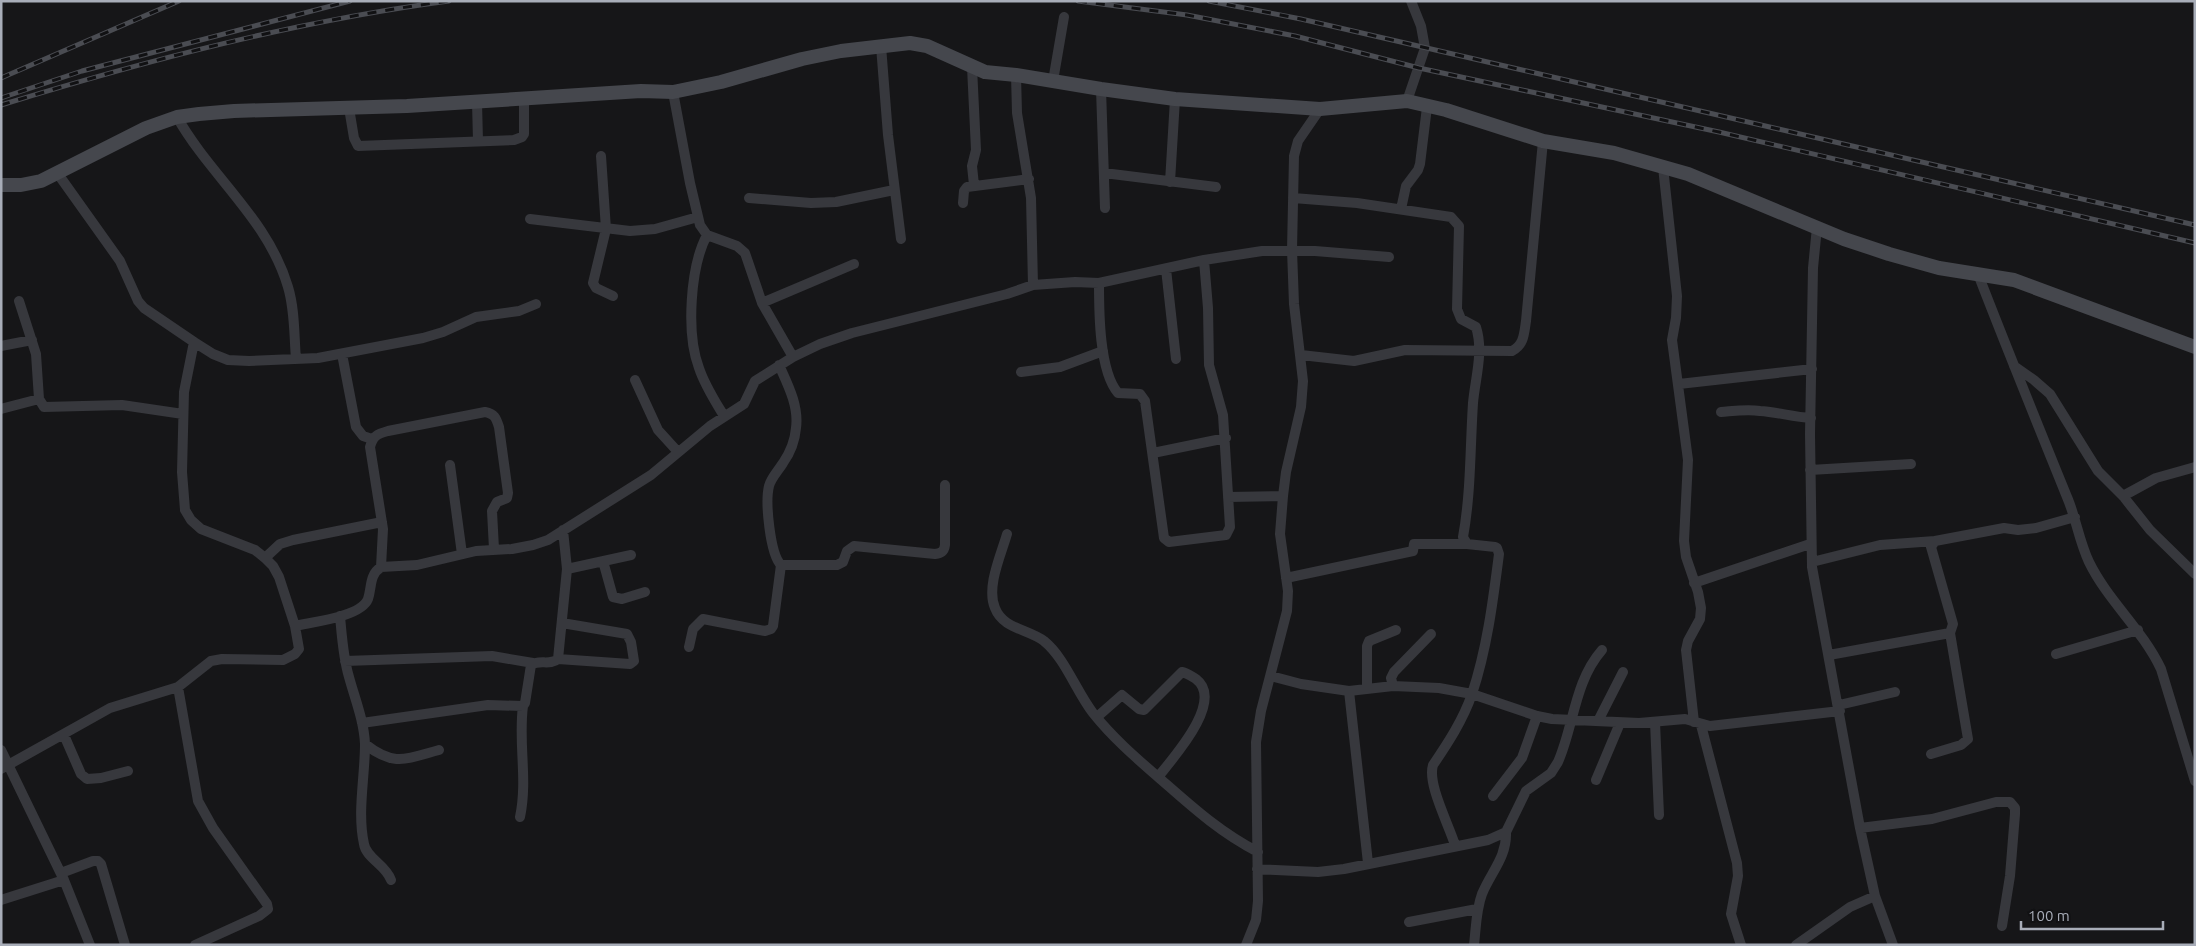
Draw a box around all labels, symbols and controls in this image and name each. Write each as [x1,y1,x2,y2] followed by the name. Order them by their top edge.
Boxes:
[2021,898,2164,930] scale bar
[2028,907,2070,924] text: 100 m

